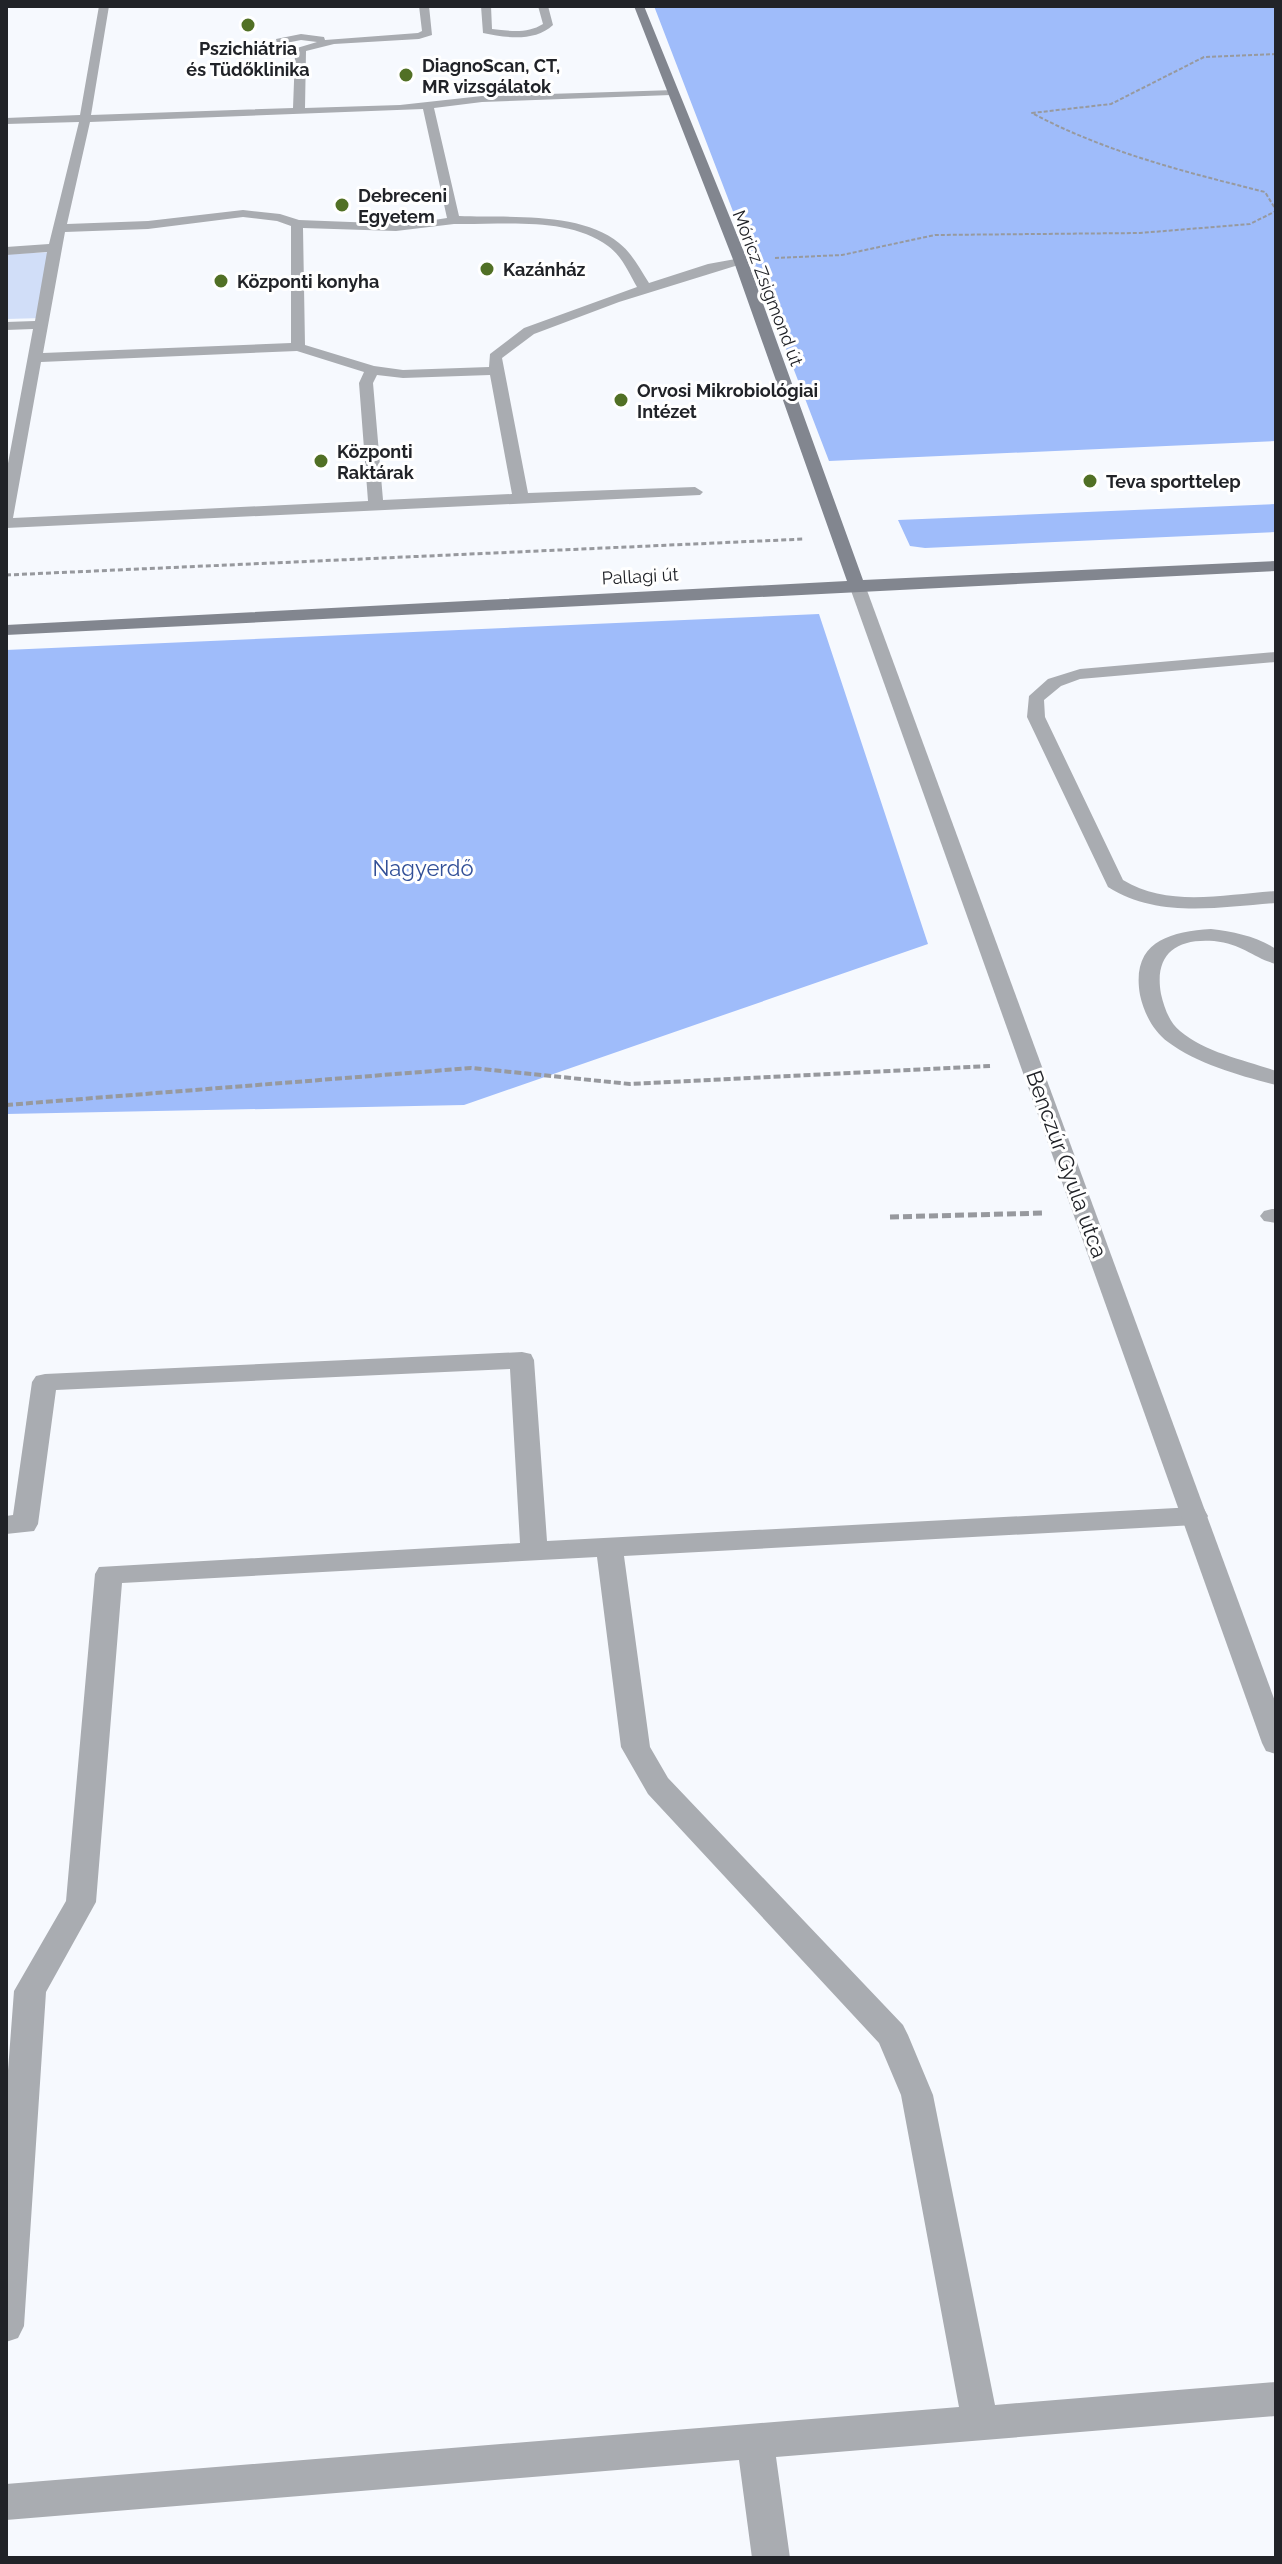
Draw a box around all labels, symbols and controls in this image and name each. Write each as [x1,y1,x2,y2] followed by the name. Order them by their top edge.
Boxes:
[239,16,257,34] marker: Pszichiátria és Tüdőklinika
[186,38,310,80] place label: Pszichiátria és Tüdőklinika
[422,55,560,97] place label: DiagnoScan, CT, MR vizsgálatok
[397,66,415,84] marker: DiagnoScan, CT, MR vizsgálatok
[358,185,447,227] place label: Debreceni Egyetem
[333,196,351,214] marker: Debreceni Egyetem
[729,207,807,369] street label: Móricz Zsigmond út
[503,259,586,280] place label: Kazánház
[478,260,496,278] marker: Kazánház
[237,271,379,292] place label: Központi konyha
[212,272,230,290] marker: Központi konyha
[637,380,818,422] place label: Orvosi Mikrobiológiai Intézet
[612,391,630,409] marker: Orvosi Mikrobiológiai Intézet
[337,441,415,483] place label: Központi Raktárak
[312,452,330,470] marker: Központi Raktárak
[1106,471,1241,492] place label: Teva sporttelep
[1081,472,1099,490] marker: Teva sporttelep
[601,564,679,588] street label: Pallagi út
[372,855,474,881] park label: Nagyerdő
[1021,1067,1113,1261] street label: Benczúr Gyula utca

